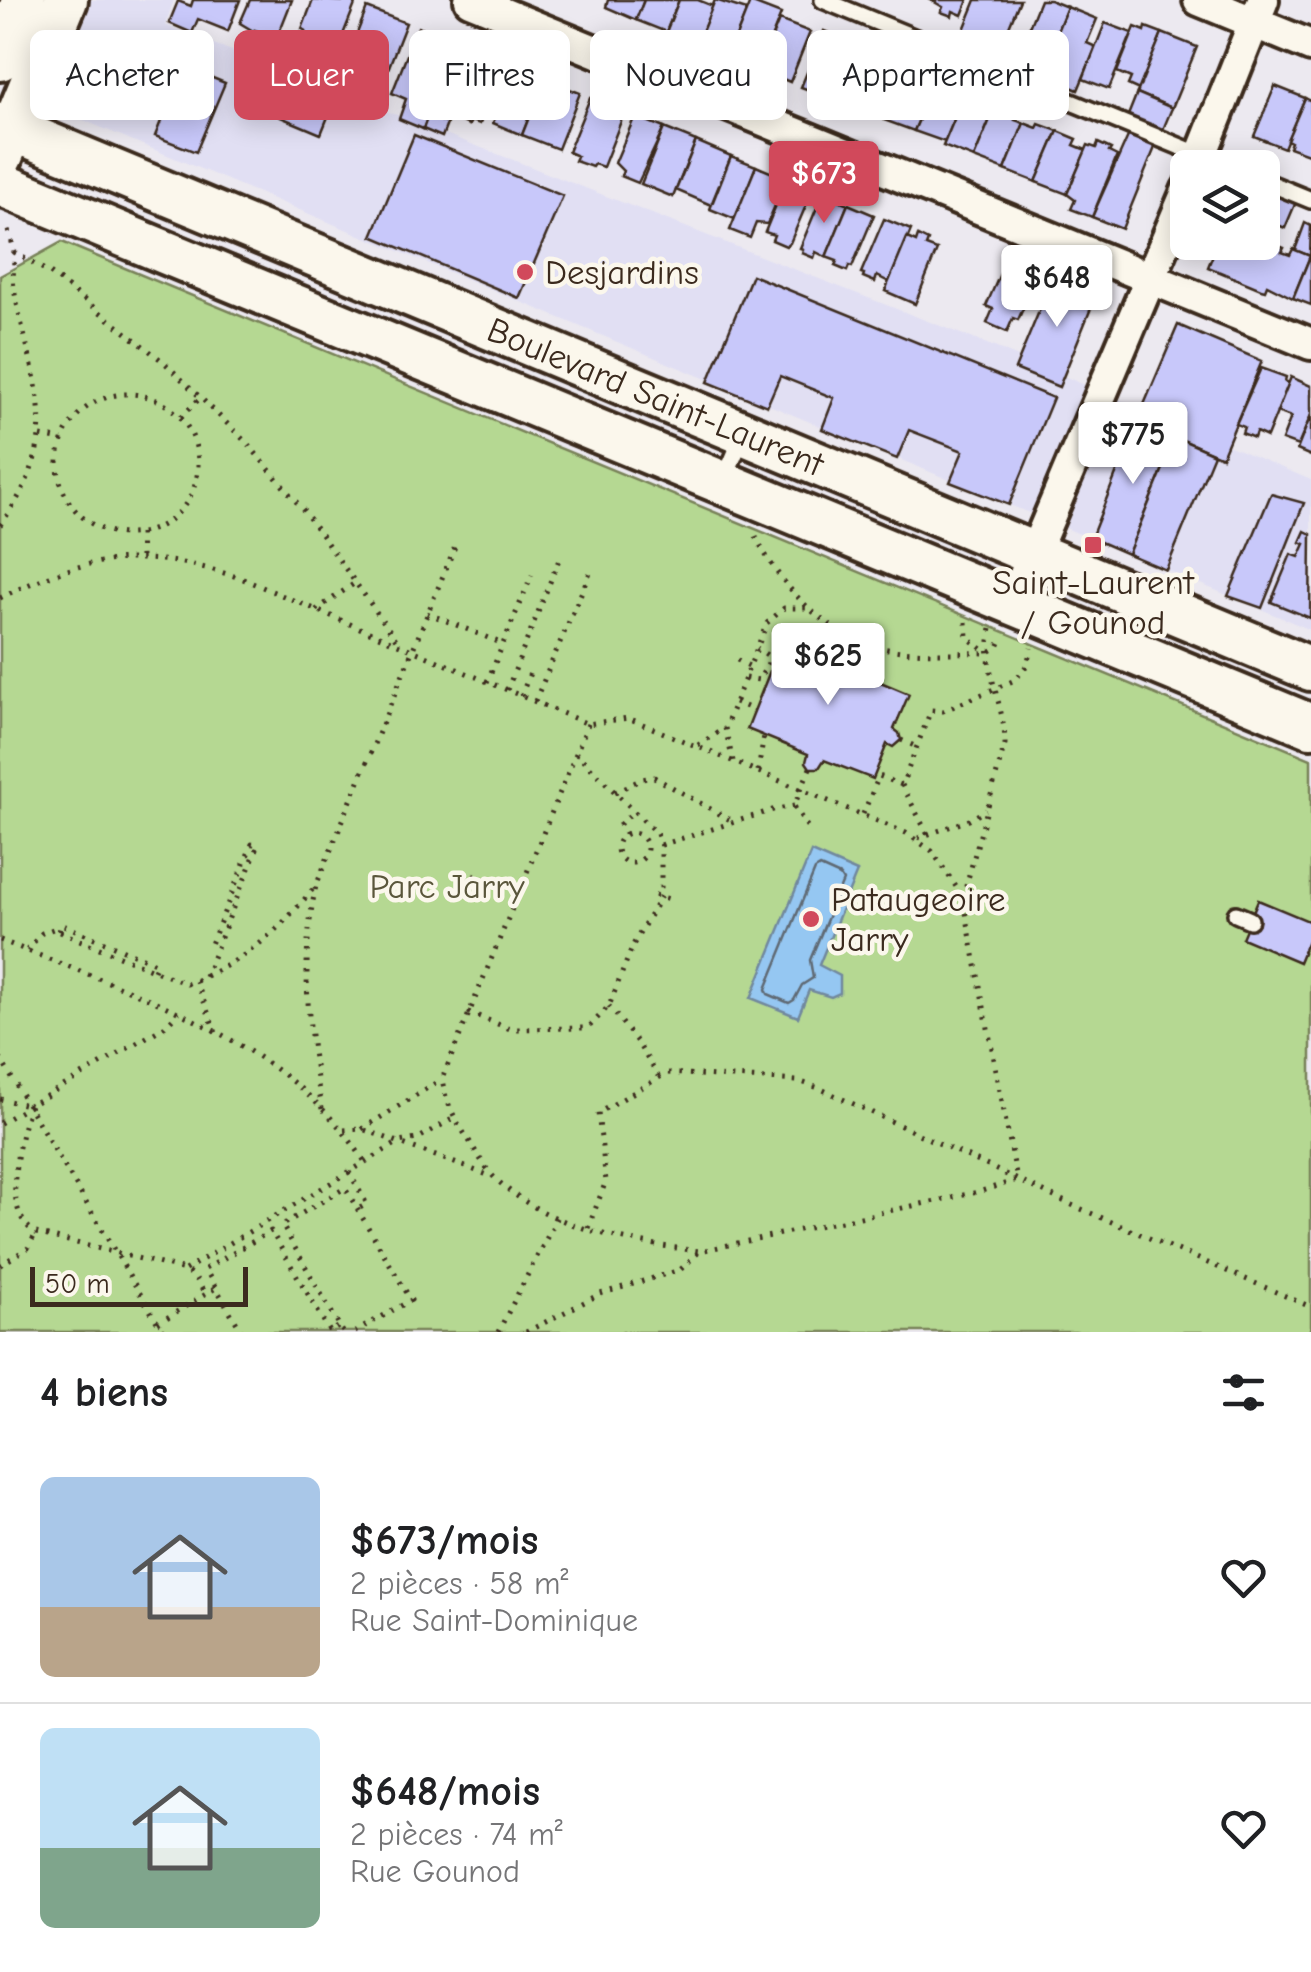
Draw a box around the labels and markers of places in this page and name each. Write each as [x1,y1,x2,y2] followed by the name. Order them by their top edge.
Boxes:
[765,141,883,226] pin: $673
[998,245,1116,330] pin: $648
[545,252,699,293] place label: Desjardins
[514,261,536,283] marker: Desjardins
[1074,402,1192,487] pin: $775
[1082,534,1104,556] marker: Saint-Laurent / Gounod
[992,562,1195,643] place label: Saint-Laurent / Gounod
[769,623,887,708] pin: $625
[831,879,1005,960] place label: Pataugeoire Jarry
[800,908,822,930] marker: Pataugeoire Jarry

